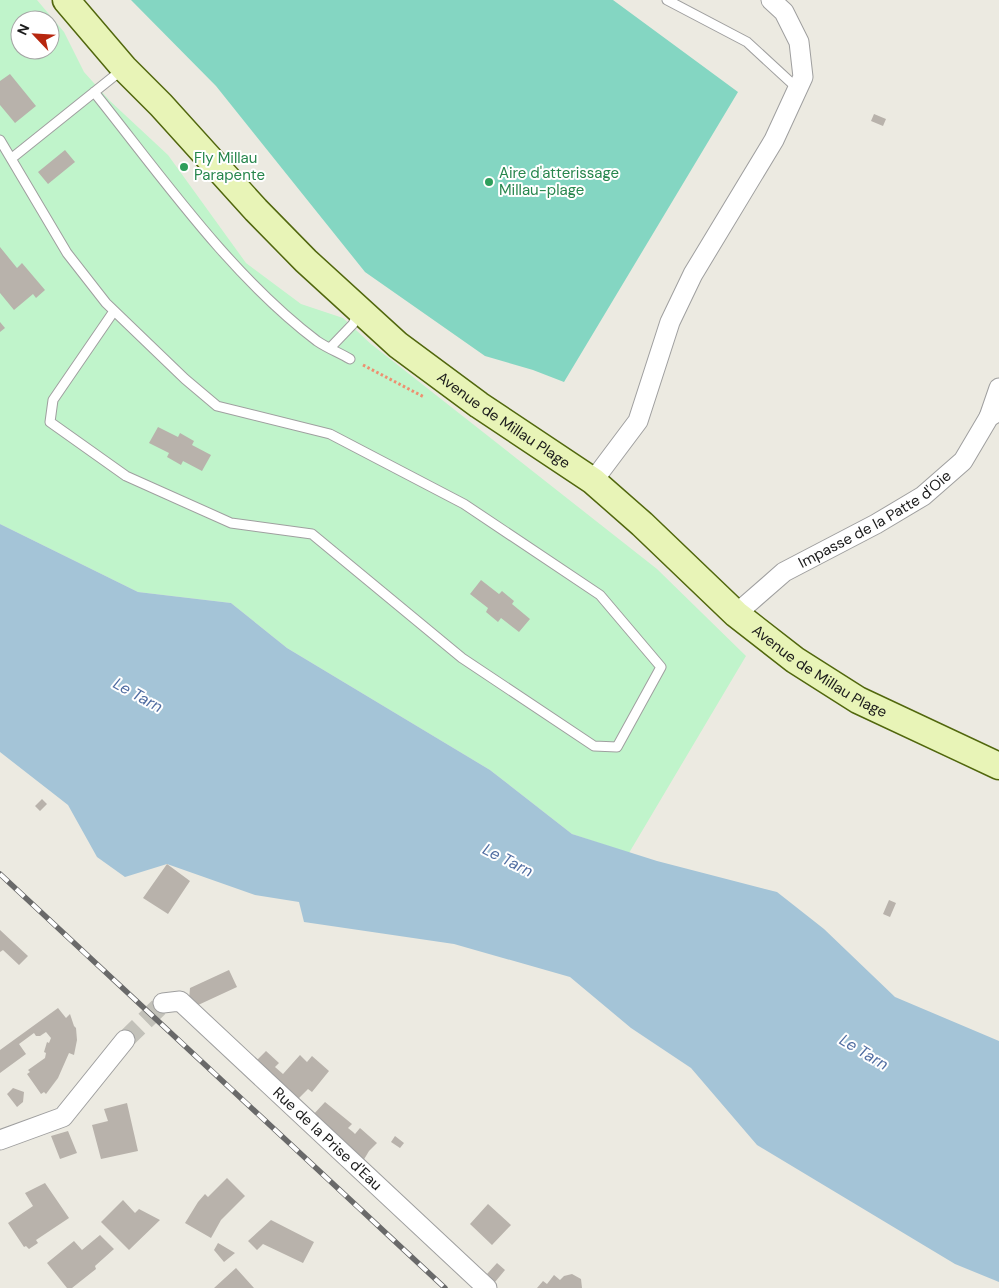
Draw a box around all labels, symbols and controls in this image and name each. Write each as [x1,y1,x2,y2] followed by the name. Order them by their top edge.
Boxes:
[10,10,60,60] north arrow
[13,21,34,38] text: N
[194,148,265,185] place label: Fly Millau Parapente
[178,161,190,173] marker: Fly Millau Parapente
[499,163,619,200] place label: Aire d'atterissage Millau-plage
[483,176,495,188] marker: Aire d'atterissage Millau-plage
[433,367,574,473] street label: Avenue de Millau Plage
[795,466,956,573] street label: Impasse de la Patte d'Oie
[748,620,890,722] street label: Avenue de Millau Plage
[109,673,167,717] water label: Le Tarn
[479,838,537,882] water label: Le Tarn
[836,1029,892,1075] water label: Le Tarn
[269,1083,386,1195] street label: Rue de la Prise d'Eau

